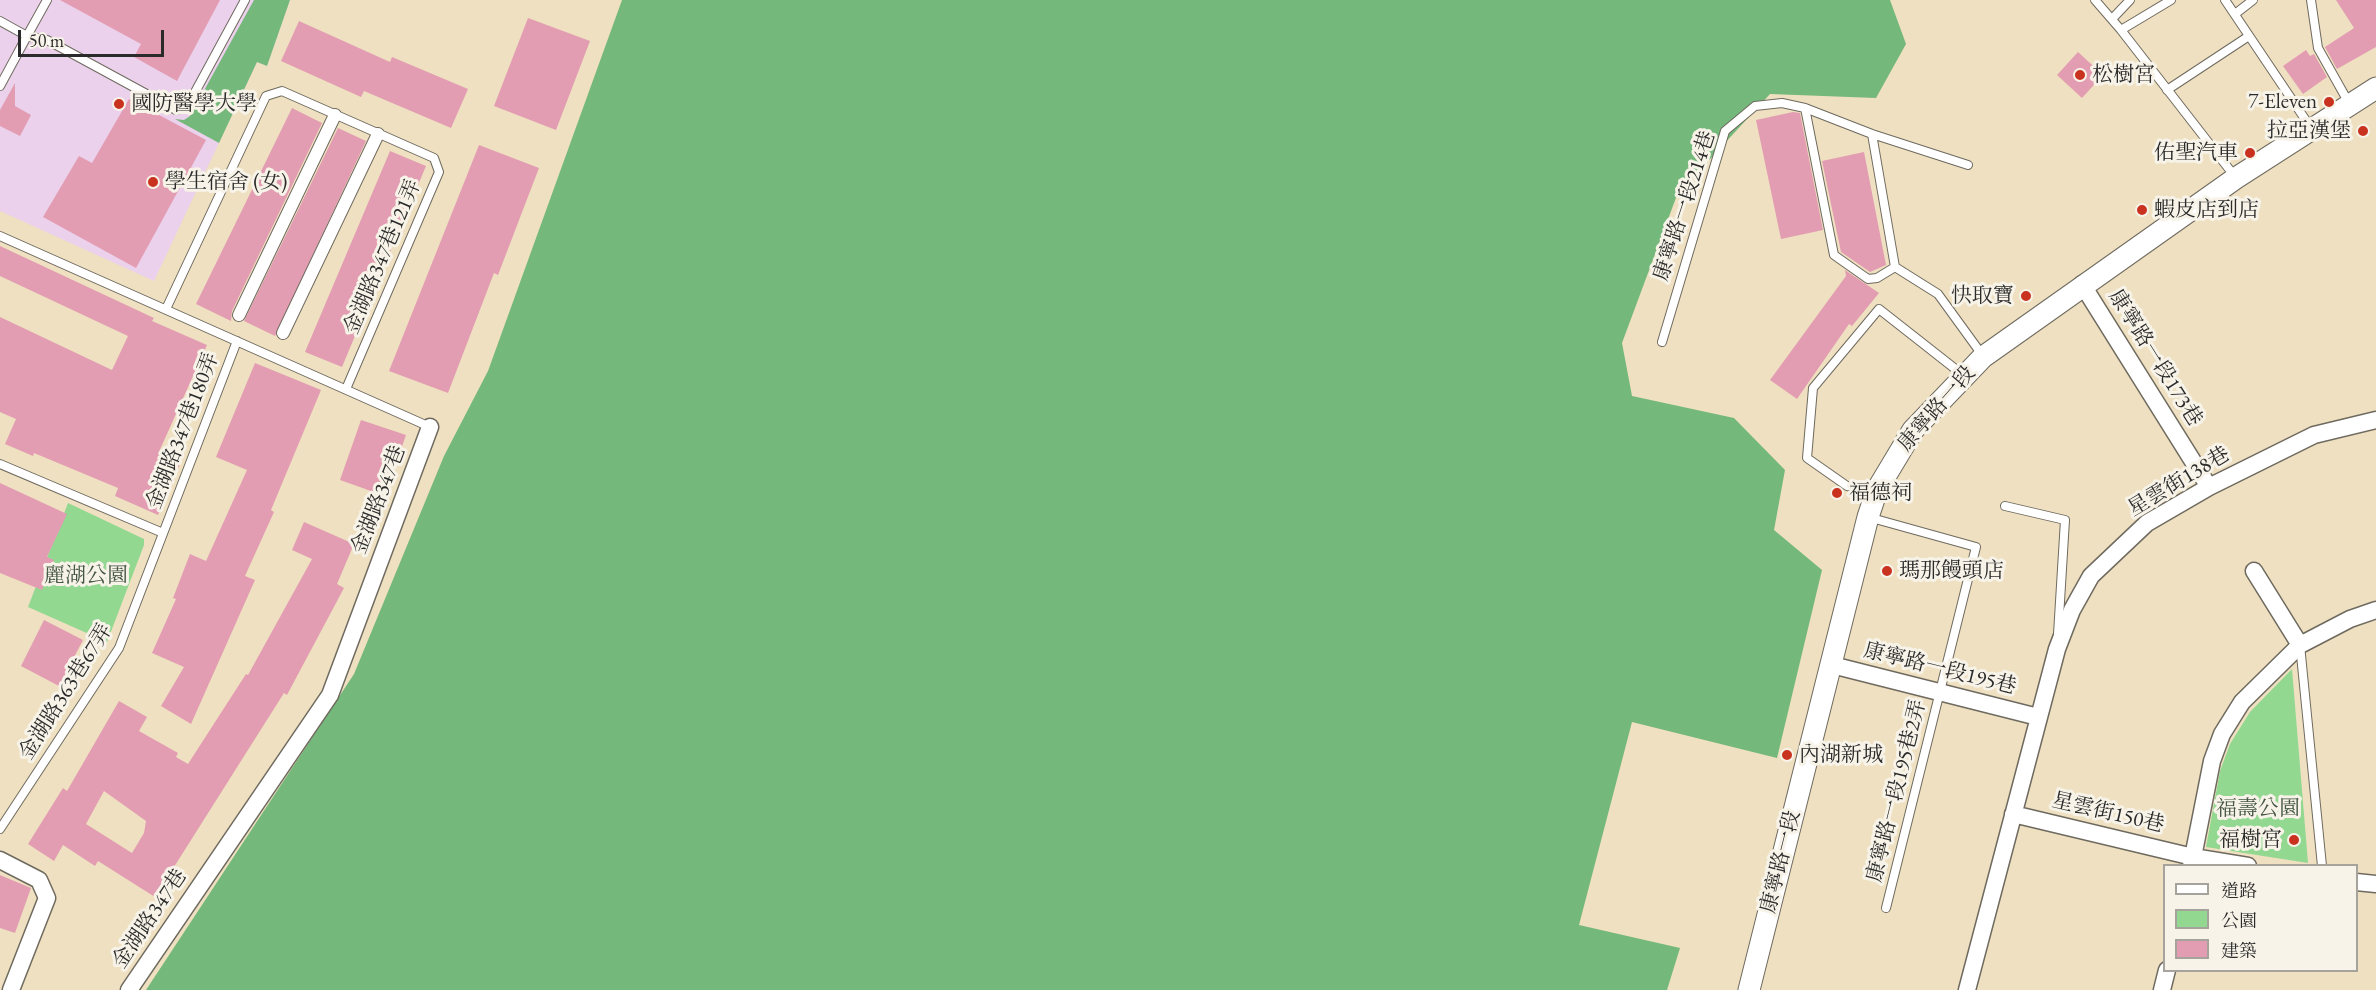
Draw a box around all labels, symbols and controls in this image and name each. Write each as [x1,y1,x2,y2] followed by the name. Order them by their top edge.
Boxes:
[21,18,166,56] scale bar
[29,29,64,52] text: 50 m
[2092,62,2155,88] place label: 松樹宮
[2073,68,2087,82] marker: 松樹宮
[2248,89,2317,115] place label: 7-Eleven
[131,91,257,117] place label: 國防醫學大學
[2322,95,2336,109] marker: 7-Eleven
[112,97,126,111] marker: 國防醫學大學
[2267,118,2351,144] place label: 拉亞漢堡
[2356,124,2370,138] marker: 拉亞漢堡
[1649,128,1721,284] street label: 康寧路一段214巷
[2154,140,2238,166] place label: 佑聖汽車
[2243,146,2257,160] marker: 佑聖汽車
[165,169,287,195] place label: 學生宿舍 (女)
[146,175,160,189] marker: 學生宿舍 (女)
[339,176,427,338] street label: 金湖路347巷121弄
[2154,197,2259,223] place label: 蝦皮店到店
[2135,203,2149,217] marker: 蝦皮店到店
[1951,283,2014,309] place label: 快取寶
[2103,285,2207,431] street label: 康寧路一段173巷
[2019,289,2033,303] marker: 快取寶
[142,349,224,513] street label: 金湖路347巷180弄
[1893,361,1981,457] street label: 康寧路一段
[347,442,411,558] street label: 金湖路347巷
[2124,442,2234,522] street label: 星雲街138巷
[1849,480,1912,506] place label: 福德祠
[1830,486,1844,500] marker: 福德祠
[1899,558,2004,584] place label: 瑪那饅頭店
[44,563,128,589] park label: 麗湖公園
[1880,564,1894,578] marker: 瑪那饅頭店
[14,619,118,765] street label: 金湖路363巷67弄
[1861,638,2019,700] street label: 康寧路一段195巷
[1862,697,1932,885] street label: 康寧路一段195巷2弄
[1799,742,1883,768] place label: 內湖新城
[1780,748,1794,762] marker: 內湖新城
[2050,788,2166,838] street label: 星雲街150巷
[2216,796,2300,822] park label: 福壽公園
[1756,808,1806,916] street label: 康寧路一段
[2219,827,2282,853] place label: 福樹宮
[2287,833,2301,847] marker: 福樹宮
[2163,864,2358,972] legend
[108,865,192,973] street label: 金湖路347巷
[2221,879,2257,902] text: 道路
[2221,909,2257,932] text: 公園
[2221,939,2257,962] text: 建築

